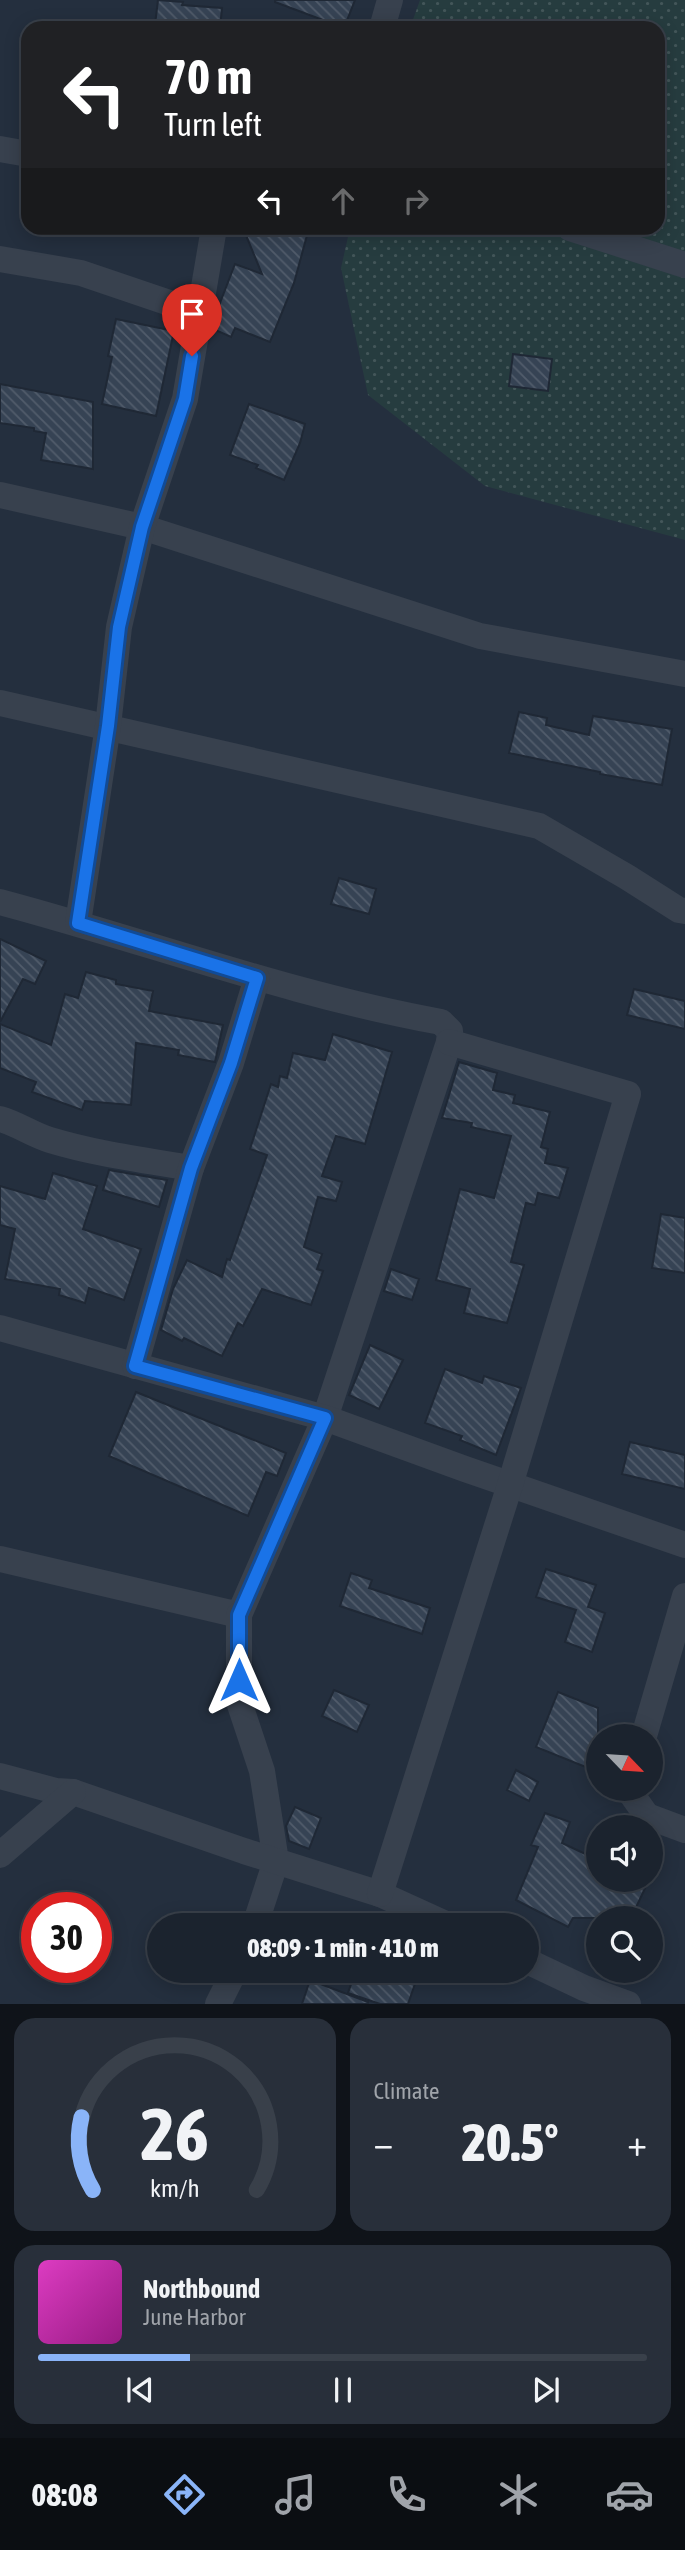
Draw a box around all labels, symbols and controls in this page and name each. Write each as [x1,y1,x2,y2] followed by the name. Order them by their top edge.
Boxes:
[164,48,252,104] text: 70 m
[49,49,140,140] icon: left
[164,106,262,143] text: Turn left
[251,182,289,220] icon: left
[324,182,362,220] icon: ahead
[397,182,435,220] icon: right
[162,284,222,356] pin
[173,295,211,333] icon: arrive
[202,1643,276,1717] position arrow
[586,1724,663,1801] north arrow
[586,1724,663,1983] map controls
[586,1815,663,1892] button: sound
[21,1892,112,1983] speed limit sign: 30
[586,1906,663,1983] button: search
[247,1933,439,1963] text: 08:09 · 1 min · 410 m
[374,2078,439,2104] text: Climate
[141,2093,209,2176] text: 26
[462,2112,559,2172] text: 20.5°
[374,2121,393,2164] text: −
[627,2121,647,2164] text: +
[150,2174,200,2202] text: km/h
[143,2274,260,2304] text: Northbound
[143,2304,246,2330] text: June Harbor
[121,2371,159,2409] icon: previous
[324,2371,362,2409] icon: pause
[527,2371,565,2409] icon: next
[160,2470,209,2519] icon: directions
[271,2470,320,2519] icon: music
[382,2470,431,2519] icon: phone
[494,2470,543,2519] icon: climate
[605,2470,654,2519] icon: car
[31,2476,98,2513] text: 08:08

